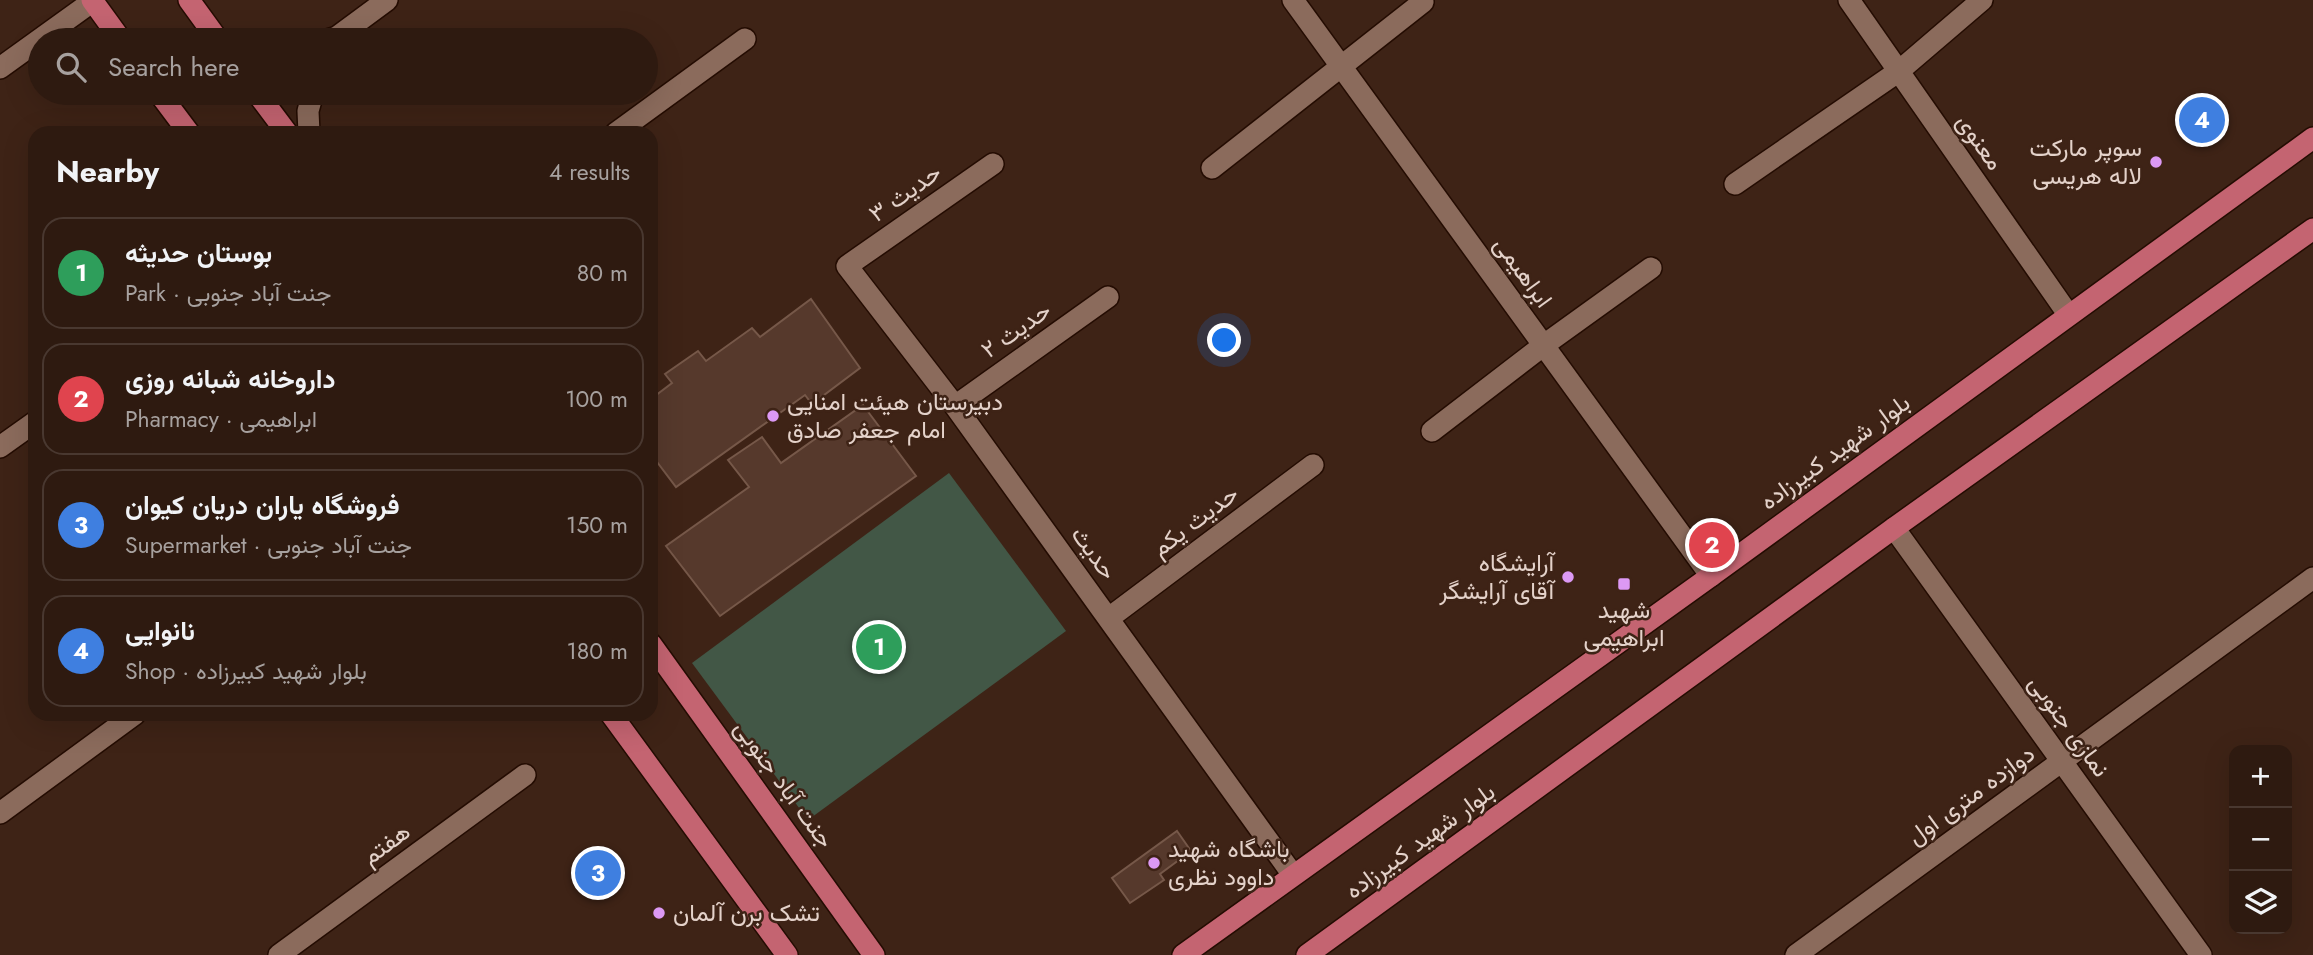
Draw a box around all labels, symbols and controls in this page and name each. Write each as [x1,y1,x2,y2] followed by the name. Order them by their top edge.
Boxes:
[28,28,658,105] search box
[52,48,90,86] icon: search
[108,48,240,86] text: Search here
[2179,94,2225,146] pin: 4
[1948,106,2013,177] street label: معنوی
[2030,130,2142,193] place label: سوپر مارکت لاله هریسی
[56,150,159,193] text: Nearby
[2148,154,2164,170] marker: سوپر مارکت لاله هریسی
[549,155,630,189] text: 4 results
[861,155,948,230] street label: حدیث ۳
[1485,229,1561,315] street label: ابراهیمی
[125,234,272,272] text: بوستان حدیثه
[75,256,87,290] text: 1
[577,256,628,290] text: 80 m
[125,276,331,310] text: Park · جنت آباد جنوبی
[974,293,1058,366] street label: حدیث ۲
[1207,323,1241,357] your location
[125,360,335,398] text: داروخانه شبانه روزی
[73,382,89,416] text: 2
[565,382,628,416] text: 100 m
[787,384,1003,447] place label: دبیرستان هیئت امنایی امام جعفر صادق
[1752,385,1917,518] street label: بلوار شهید کبیرزاده
[125,402,317,436] text: Pharmacy · ابراهیمی
[765,408,781,424] marker: دبیرستان هیئت امنایی امام جعفر صادق
[1144,476,1245,565] street label: حدیث یکم
[125,486,400,524] text: فروشگاه یاران دریان کیوان
[74,508,88,542] text: 3
[566,508,628,542] text: 150 m
[1063,519,1126,587] street label: حدیث
[1689,519,1735,571] pin: 2
[125,528,412,562] text: Supermarket · جنت آباد جنوبی
[1438,545,1556,608] place label: آرایشگاه آقای آرایشگر
[1560,569,1576,585] marker: آرایشگاه آقای آرایشگر
[1616,576,1632,592] marker: شهید ابراهیمی
[1584,592,1664,655] place label: شهید ابراهیمی
[125,612,195,650] text: نانوایی
[856,621,902,673] pin: 1
[73,634,89,668] text: 4
[566,634,628,668] text: 180 m
[125,654,367,688] text: Shop · بلوار شهید کبیرزاده
[2020,667,2119,784] street label: نمازی جنوبی
[726,712,843,855] street label: جنت آباد جنوبی
[1900,736,2042,853] street label: دوازده متری اول
[2229,745,2292,934] map controls
[2229,745,2292,808] button: +
[1337,774,1502,907] street label: بلوار شهید کبیرزاده
[2229,808,2292,871] button: −
[354,814,417,873] street label: هفتم
[1168,831,1290,894] place label: باشگاه شهید داوود نظری
[575,847,621,899] pin: 3
[1146,855,1162,871] marker: باشگاه شهید داوود نظری
[2229,871,2292,934] button: layers
[673,895,820,930] place label: تشک برن آلمان
[651,905,667,921] marker: تشک برن آلمان

